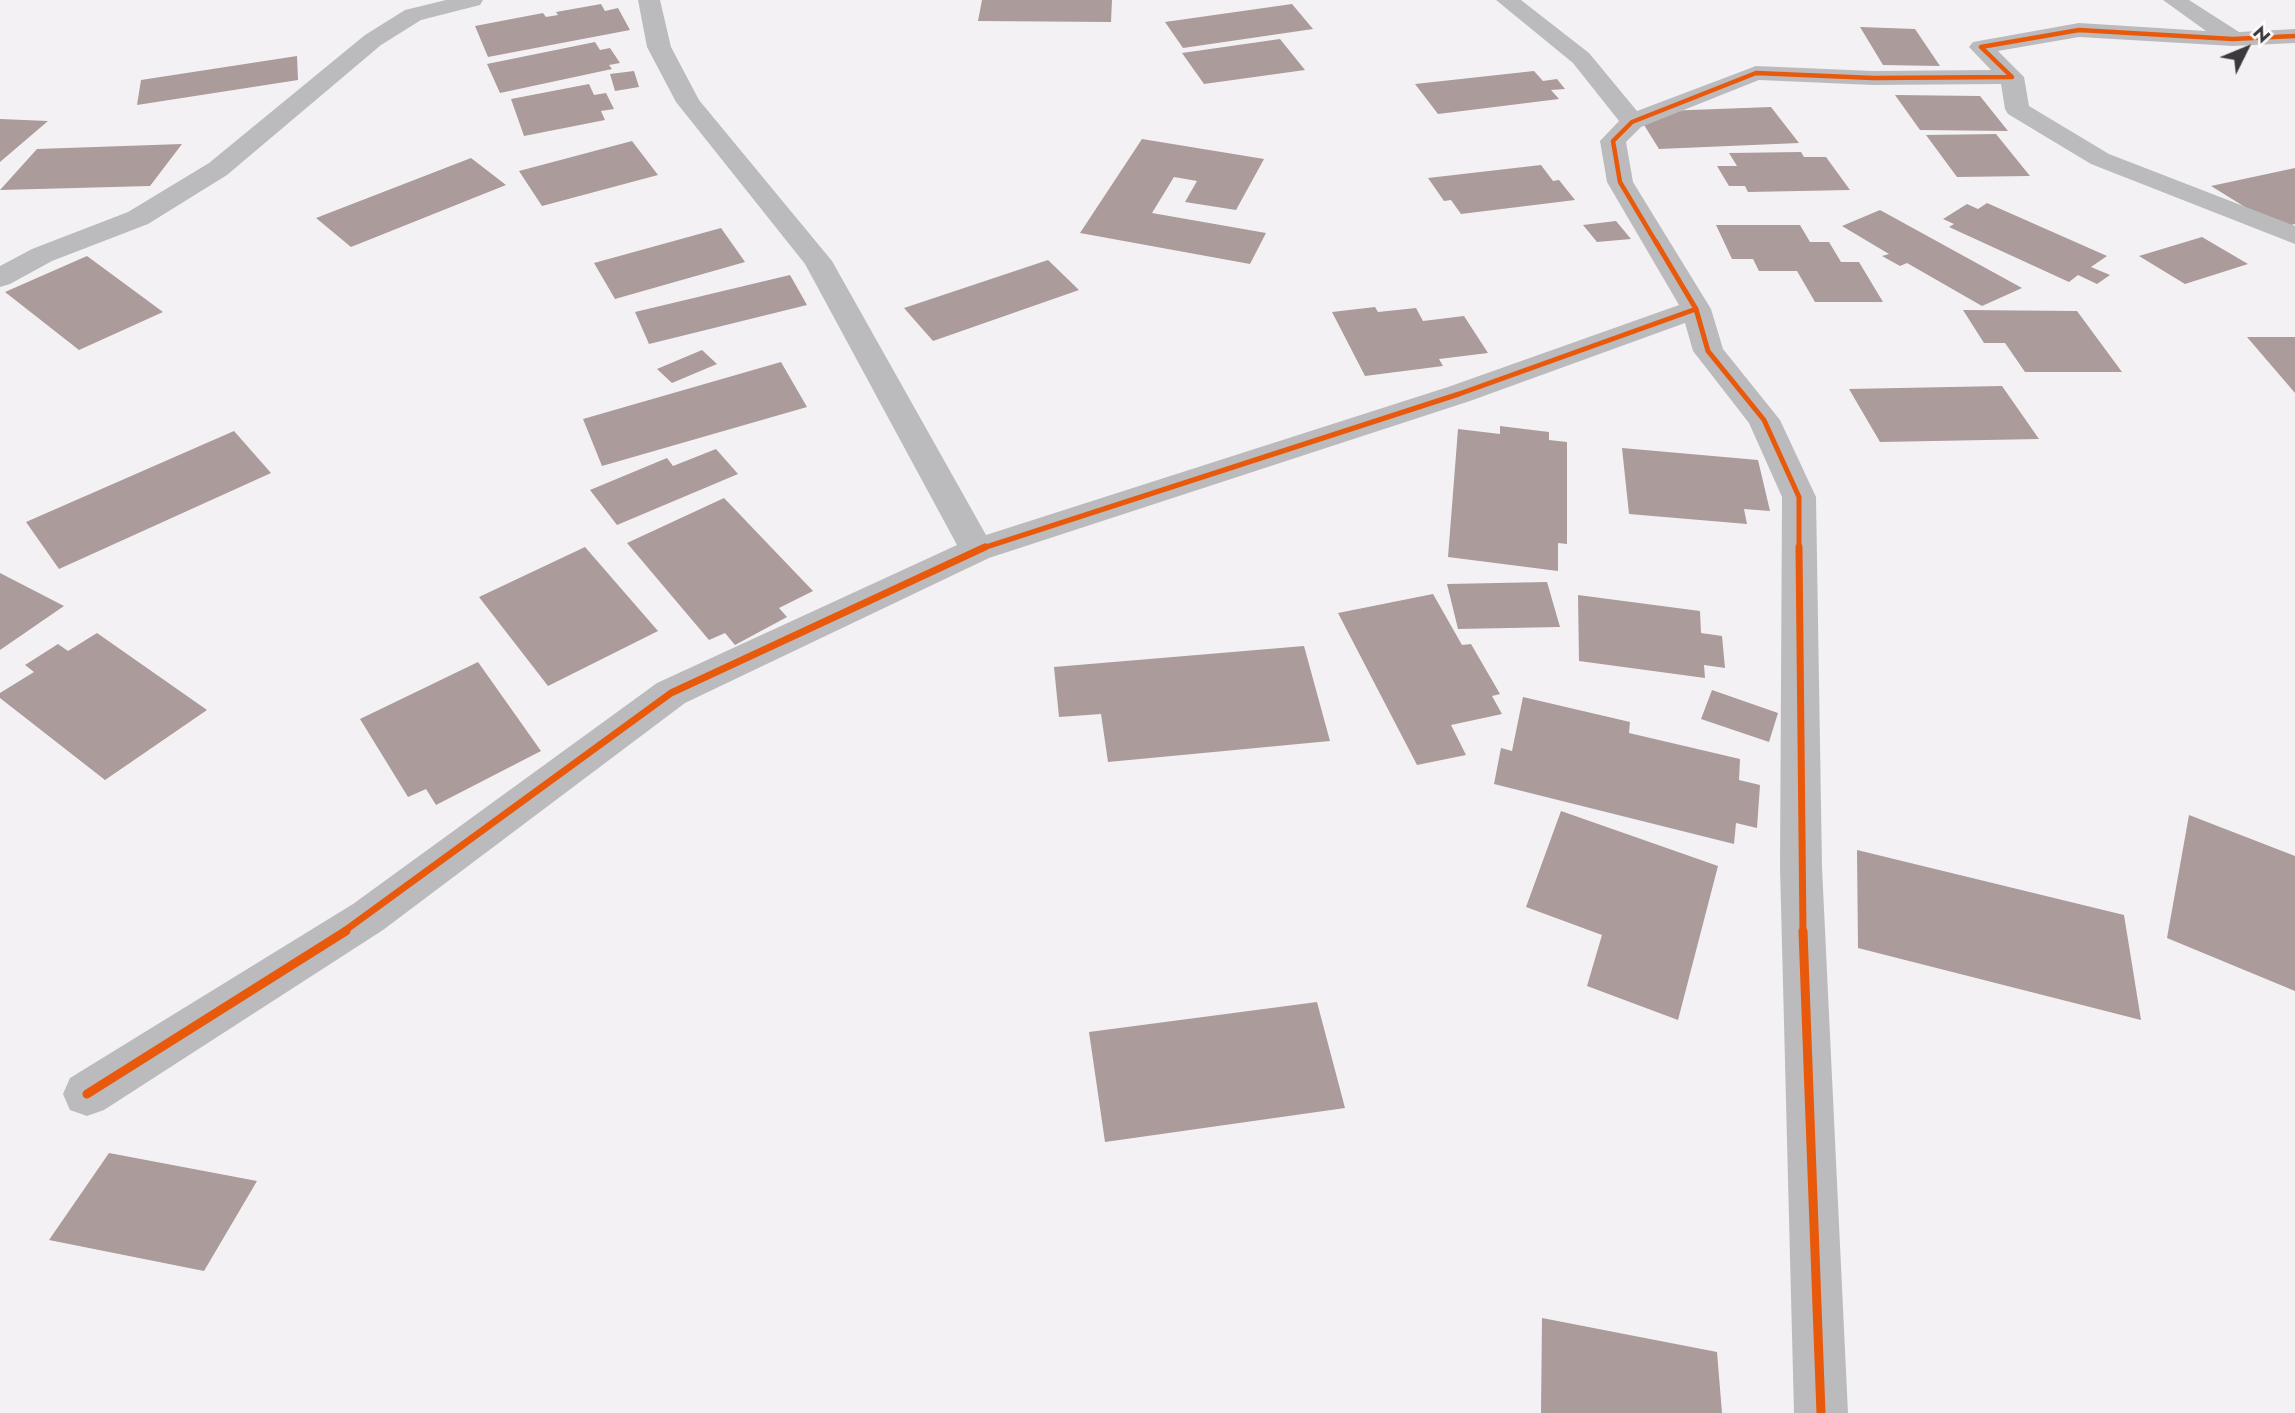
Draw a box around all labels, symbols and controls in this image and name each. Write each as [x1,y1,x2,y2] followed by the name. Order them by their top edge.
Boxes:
[2211,14,2281,84] north arrow
[2247,20,2277,49] text: N

